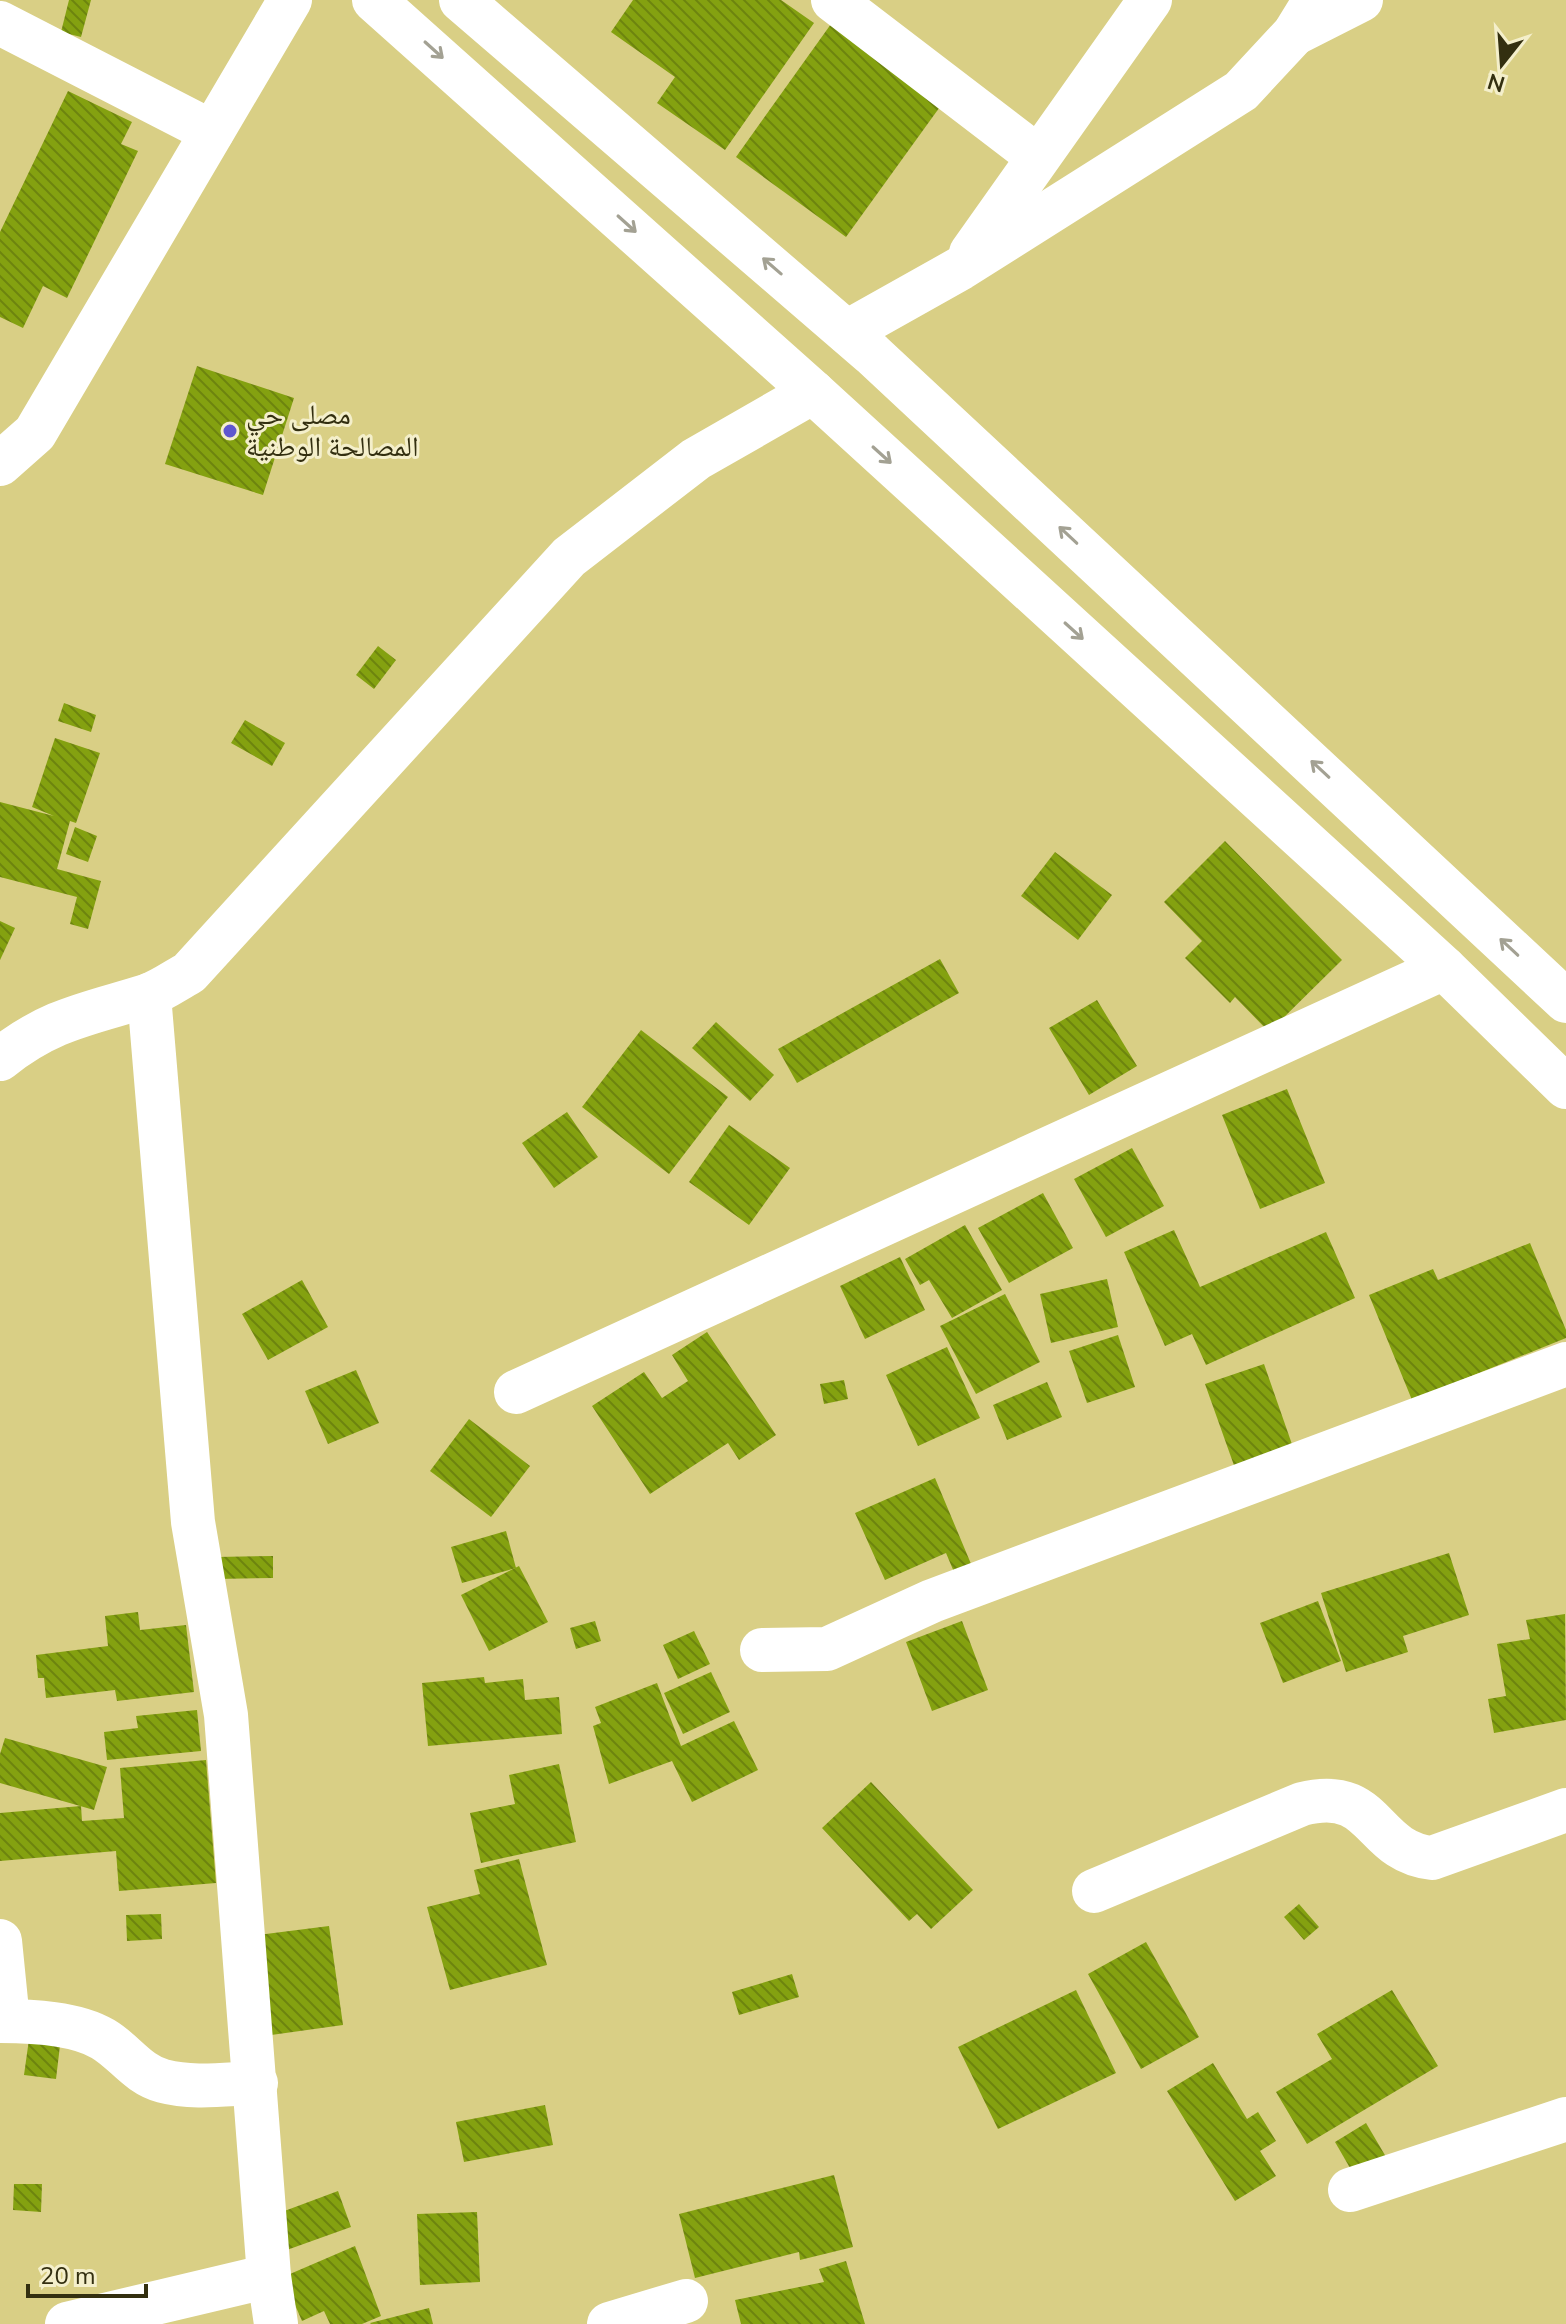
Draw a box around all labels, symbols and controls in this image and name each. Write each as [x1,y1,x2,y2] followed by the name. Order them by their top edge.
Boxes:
[1462,24,1542,104] north arrow
[423,41,443,59] one-way arrow
[1484,65,1509,99] text: N
[616,215,636,233] one-way arrow
[762,257,782,275] one-way arrow
[246,396,419,466] place label: مصلى حي المصالحة الوطنية
[221,422,239,440] marker: مصلى حي المصالحة الوطنية
[871,446,891,464] one-way arrow
[1058,527,1078,545] one-way arrow
[1063,621,1083,639] one-way arrow
[1310,761,1330,779] one-way arrow
[1499,938,1519,957] one-way arrow
[28,2248,146,2298] scale bar
[40,2260,96,2292] text: 20 m

